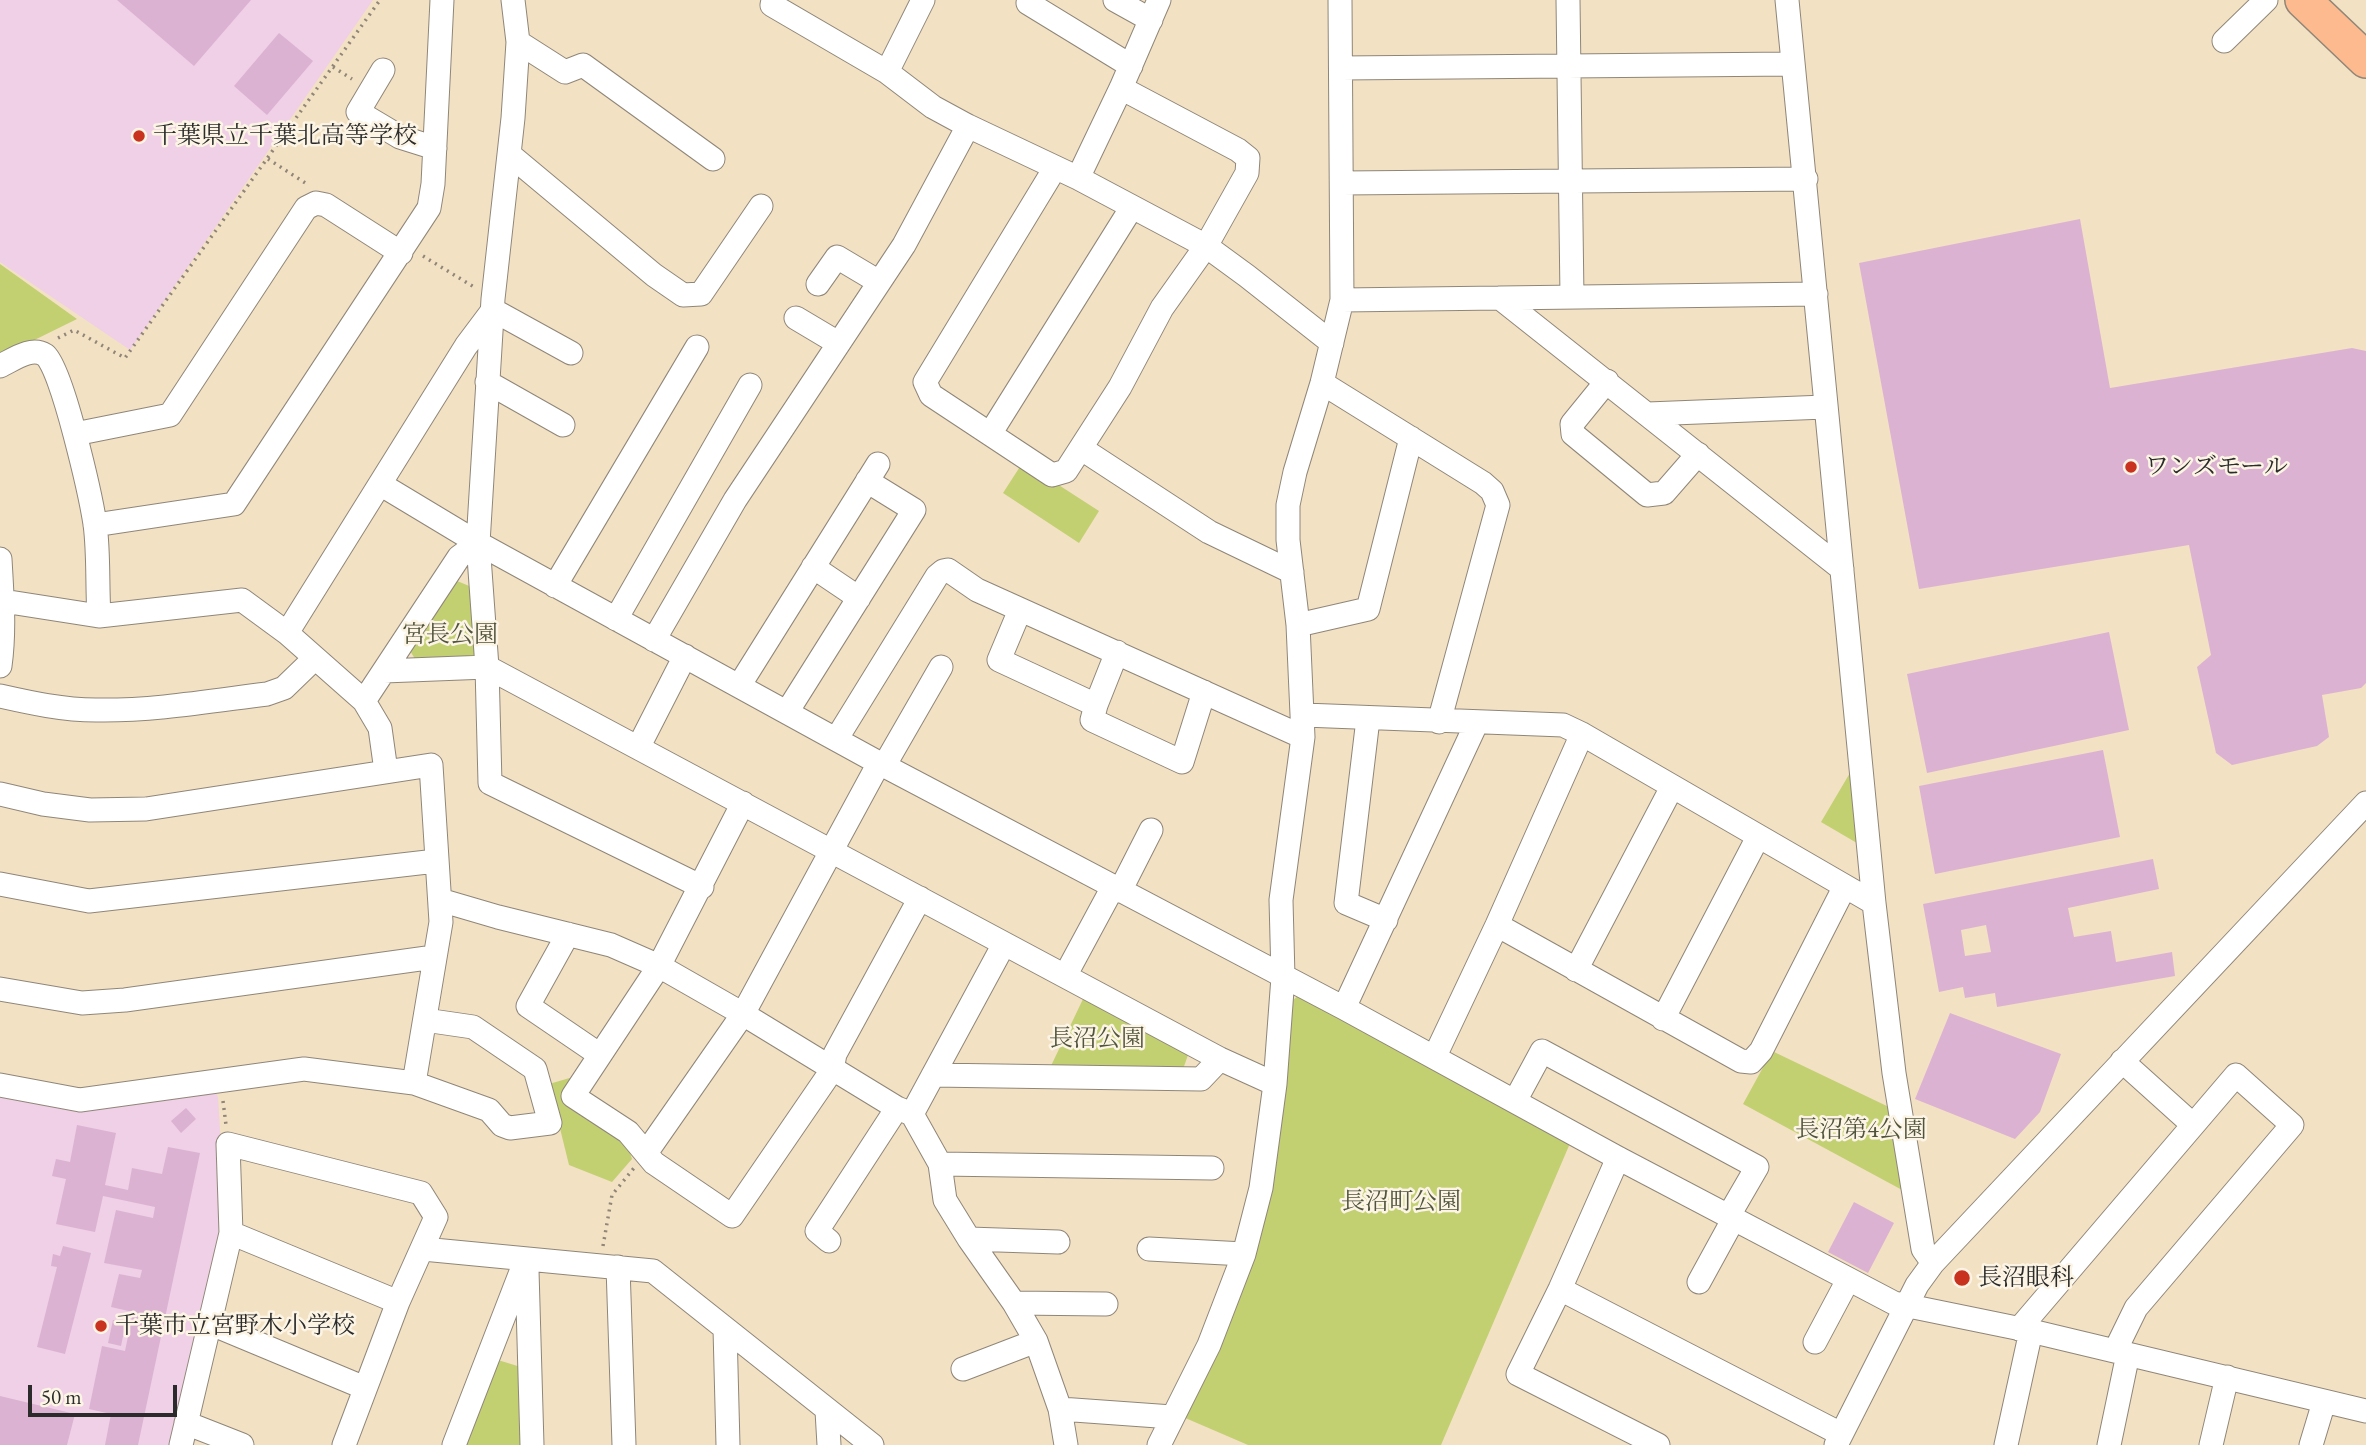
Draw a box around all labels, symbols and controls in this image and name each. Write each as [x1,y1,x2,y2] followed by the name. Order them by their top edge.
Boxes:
[153,122,417,150] place label: 千葉県立千葉北高等学校
[131,128,147,144] marker: 千葉県立千葉北高等学校
[2145,453,2288,481] place label: ワンズモール
[2123,459,2139,475] marker: ワンズモール
[402,621,498,649] park label: 宮長公園
[1049,1025,1145,1053] park label: 長沼公園
[1795,1116,1927,1144] park label: 長沼第4公園
[1341,1188,1461,1216] park label: 長沼町公園
[1978,1264,2074,1292] place label: 長沼眼科
[1952,1268,1972,1288] marker: 長沼眼科
[115,1312,355,1340] place label: 千葉市立宮野木小学校
[93,1318,109,1334] marker: 千葉市立宮野木小学校
[32,1372,180,1416] scale bar
[41,1383,82,1410] text: 50 m

